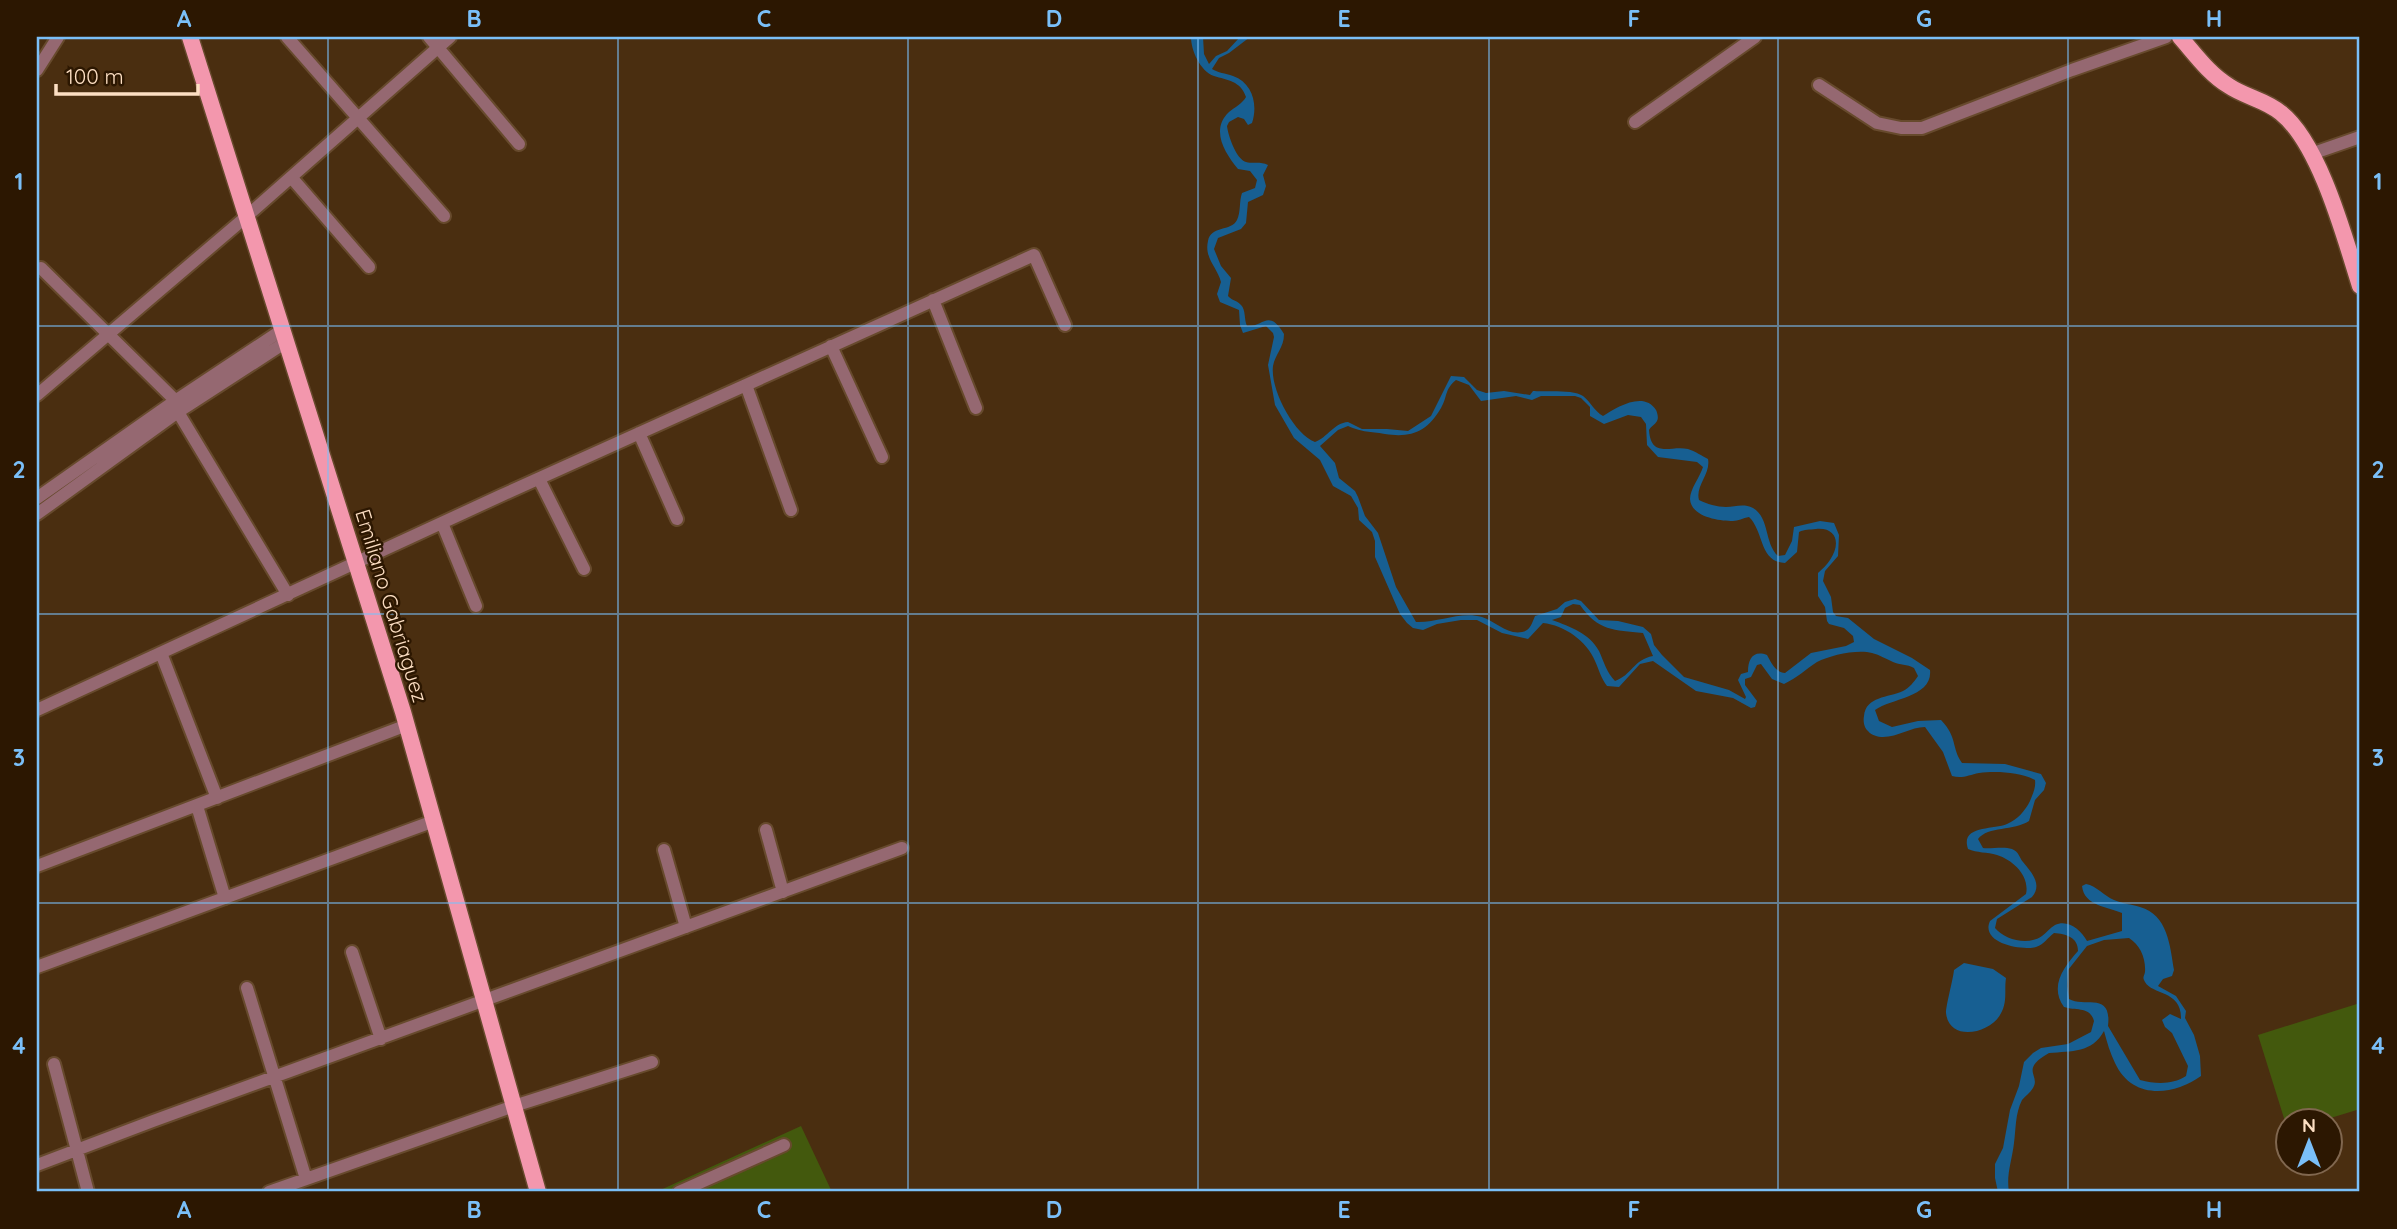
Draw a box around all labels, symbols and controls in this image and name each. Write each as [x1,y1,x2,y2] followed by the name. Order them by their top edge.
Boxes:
[177,4,192,33] text: A
[466,4,482,33] text: B
[757,4,771,33] text: C
[1046,4,1062,33] text: D
[1337,4,1351,33] text: E
[1628,4,1640,33] text: F
[1916,4,1932,33] text: G
[2206,4,2222,33] text: H
[56,52,198,96] scale bar
[66,63,124,89] text: 100 m
[15,167,23,196] text: 1
[2374,167,2382,196] text: 1
[12,455,26,484] text: 2
[2371,455,2385,484] text: 2
[350,506,434,705] street label: Emiliano Gabriaguez
[13,743,25,772] text: 3
[2372,743,2384,772] text: 3
[12,1031,26,1060] text: 4
[2371,1031,2385,1060] text: 4
[2274,1106,2344,1176] north arrow
[2302,1113,2316,1137] text: N
[177,1195,192,1224] text: A
[466,1195,482,1224] text: B
[757,1195,771,1224] text: C
[1046,1195,1062,1224] text: D
[1337,1195,1351,1224] text: E
[1628,1195,1640,1224] text: F
[1916,1195,1932,1224] text: G
[2206,1195,2222,1224] text: H

